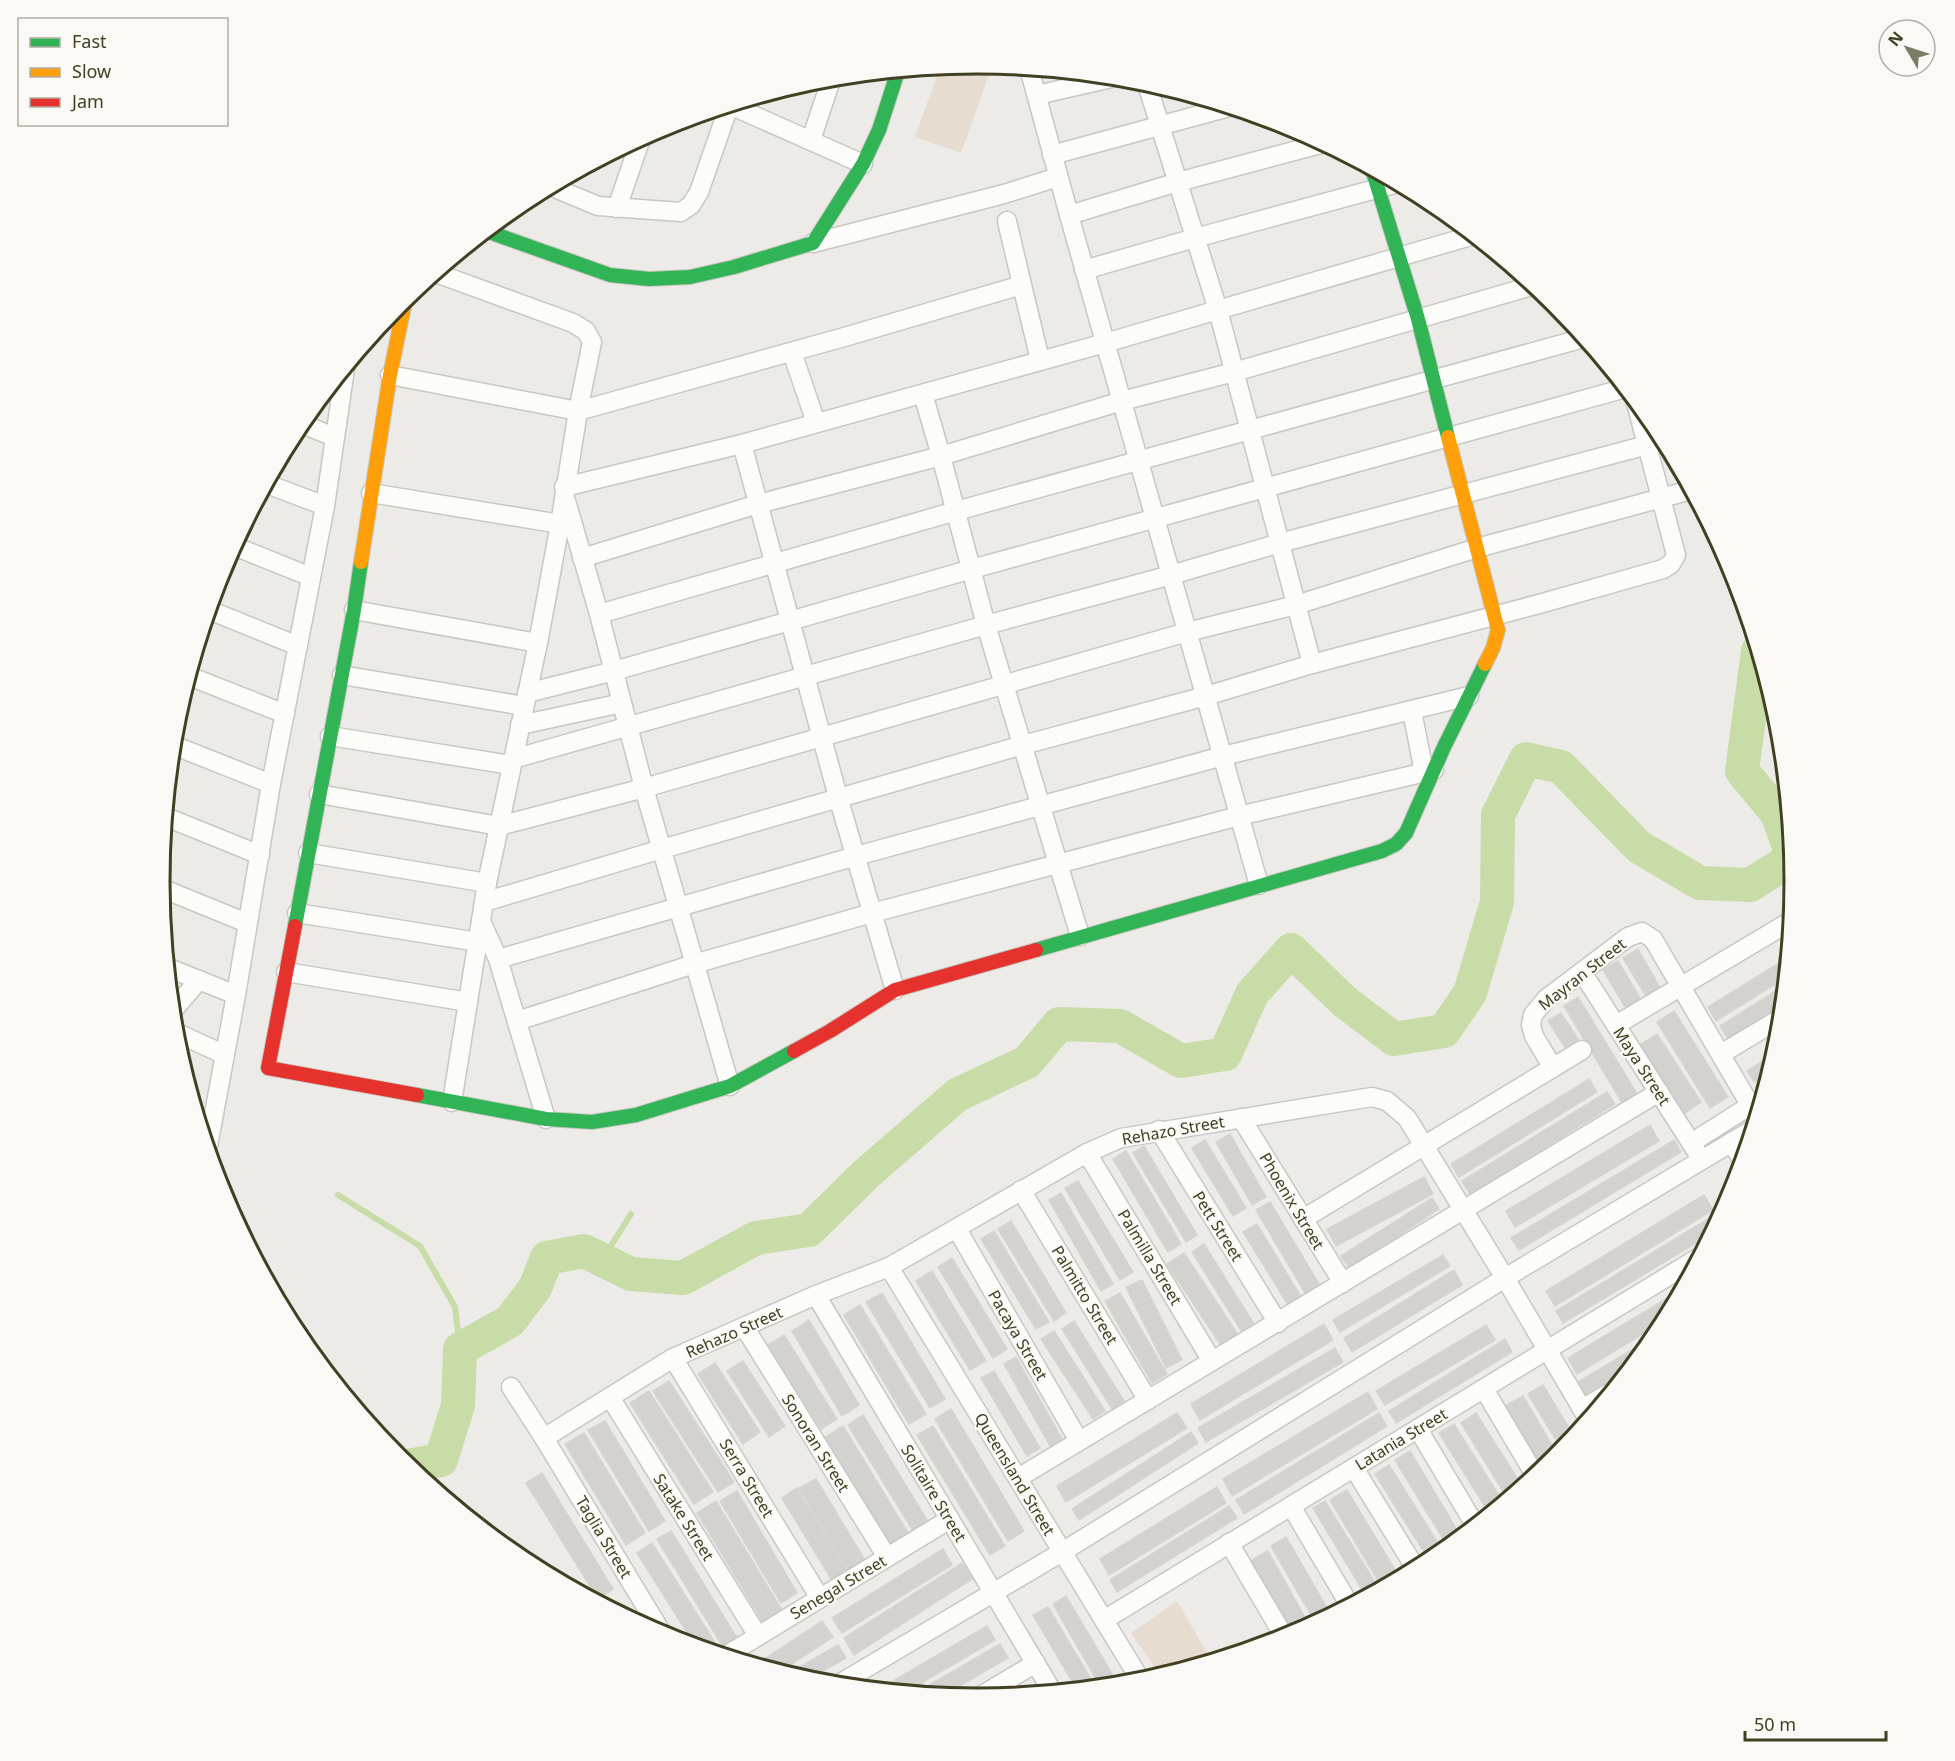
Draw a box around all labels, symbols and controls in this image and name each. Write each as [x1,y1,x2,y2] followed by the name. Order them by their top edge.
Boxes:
[18,18,228,126] legend
[1877,18,1937,78] north arrow
[1883,27,1908,51] text: N
[72,29,107,53] text: Fast
[72,59,111,83] text: Slow
[70,89,104,113] text: Jam
[1534,933,1631,1015] street label: Mayran Street
[1608,1022,1676,1110] street label: Maya Street
[1120,1110,1226,1150] street label: Rehazo Street
[1254,1148,1330,1254] street label: Phoenix Street
[1188,1187,1248,1266] street label: Pett Street
[1113,1205,1187,1309] street label: Palmilla Street
[1047,1241,1123,1349] street label: Palmitto Street
[983,1286,1053,1385] street label: Pacaya Street
[682,1301,786,1363] street label: Rehazo Street
[777,1390,855,1497] street label: Sonoran Street
[1351,1403,1451,1475] street label: Latania Street
[970,1408,1061,1540] street label: Queensland Street
[715,1434,779,1522] street label: Serra Street
[896,1440,972,1546] street label: Solitaire Street
[648,1469,720,1565] street label: Satake Street
[571,1492,637,1582] street label: Taglia Street
[786,1550,890,1624] street label: Senegal Street
[1745,1704,1886,1742] scale bar
[1754,1712,1796,1736] text: 50 m

